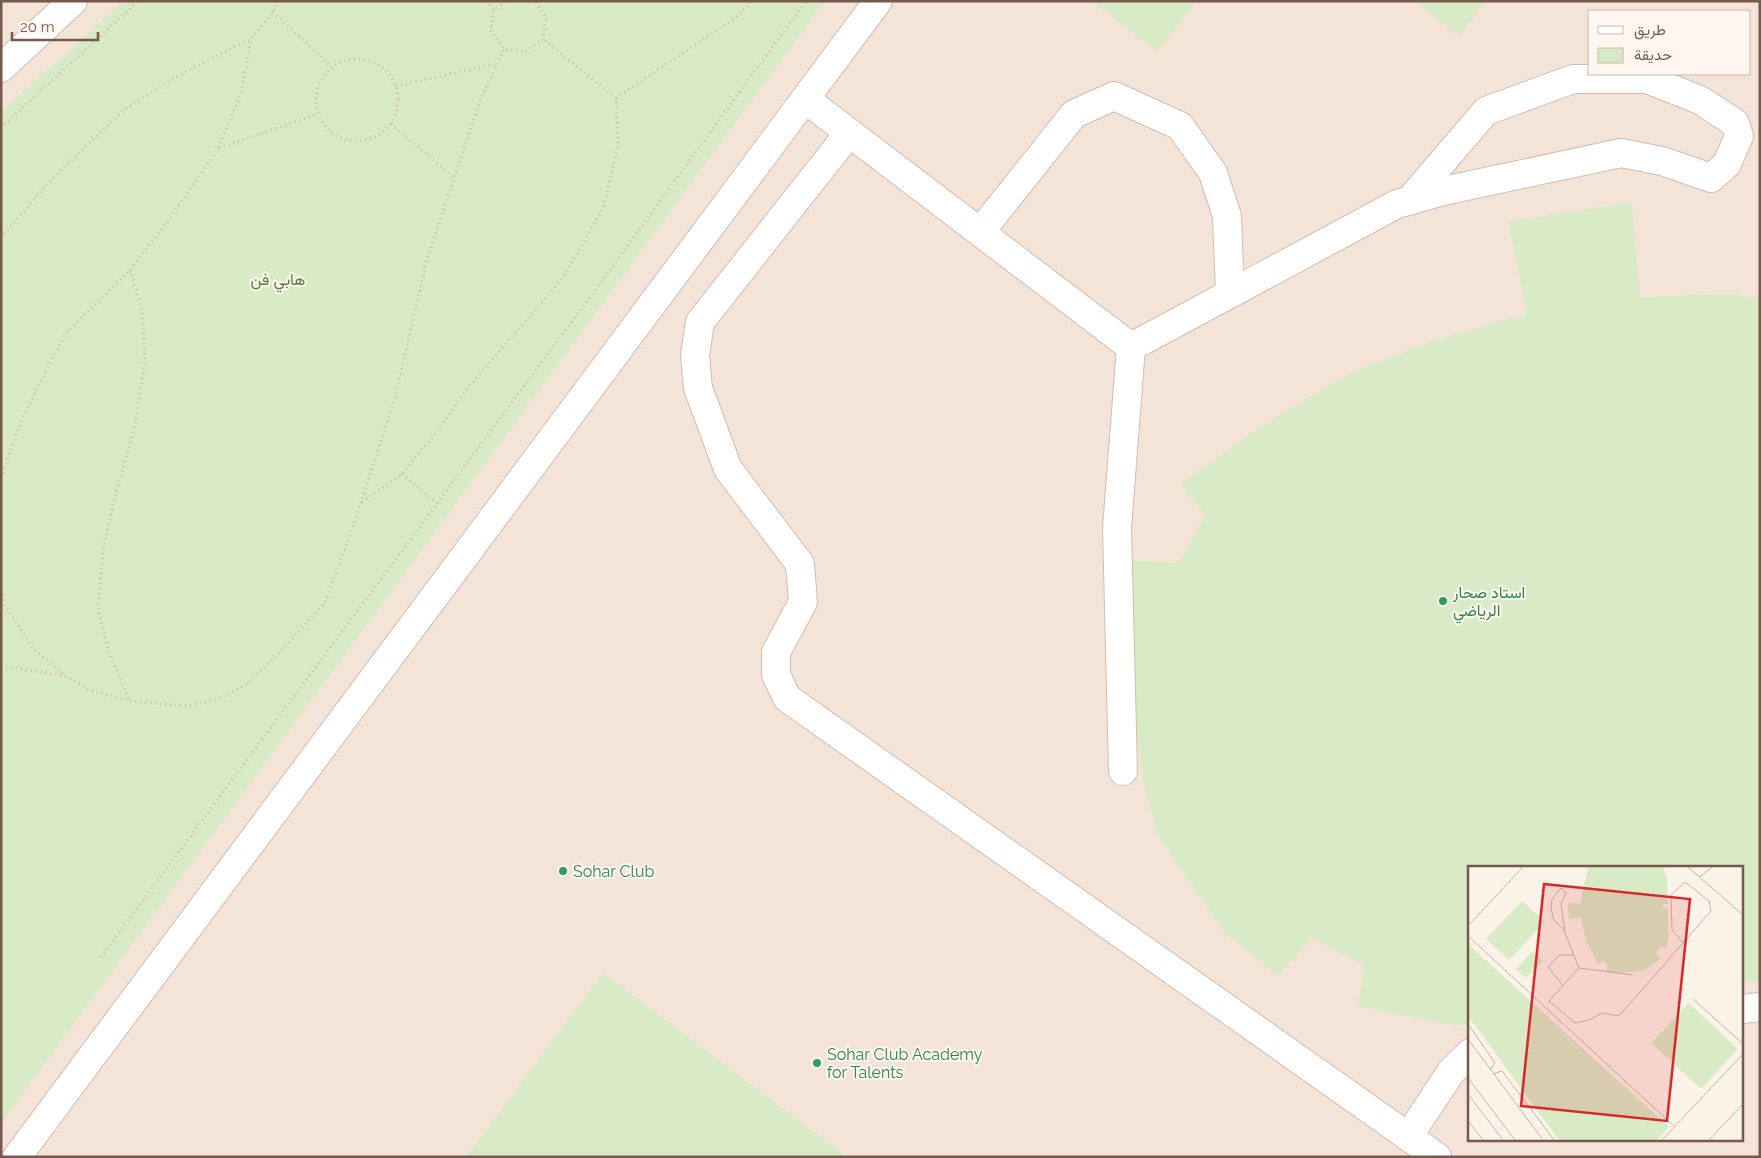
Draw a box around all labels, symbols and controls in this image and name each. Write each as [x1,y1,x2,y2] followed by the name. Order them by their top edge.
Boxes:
[12,10,99,42] scale bar
[1588,10,1751,75] legend
[20,18,55,36] text: 20 m
[1634,21,1666,40] text: طريق
[1634,46,1672,64] text: حديقة
[251,270,305,293] park label: هابي فن
[1452,583,1525,624] place label: استاد صحار الرياضي
[1437,595,1449,607] marker: استاد صحار الرياضي
[573,862,654,881] place label: Sohar Club
[557,865,569,877] marker: Sohar Club
[1468,866,1744,1140] inset map
[827,1045,983,1082] place label: Sohar Club Academy for Talents
[811,1057,823,1069] marker: Sohar Club Academy for Talents

